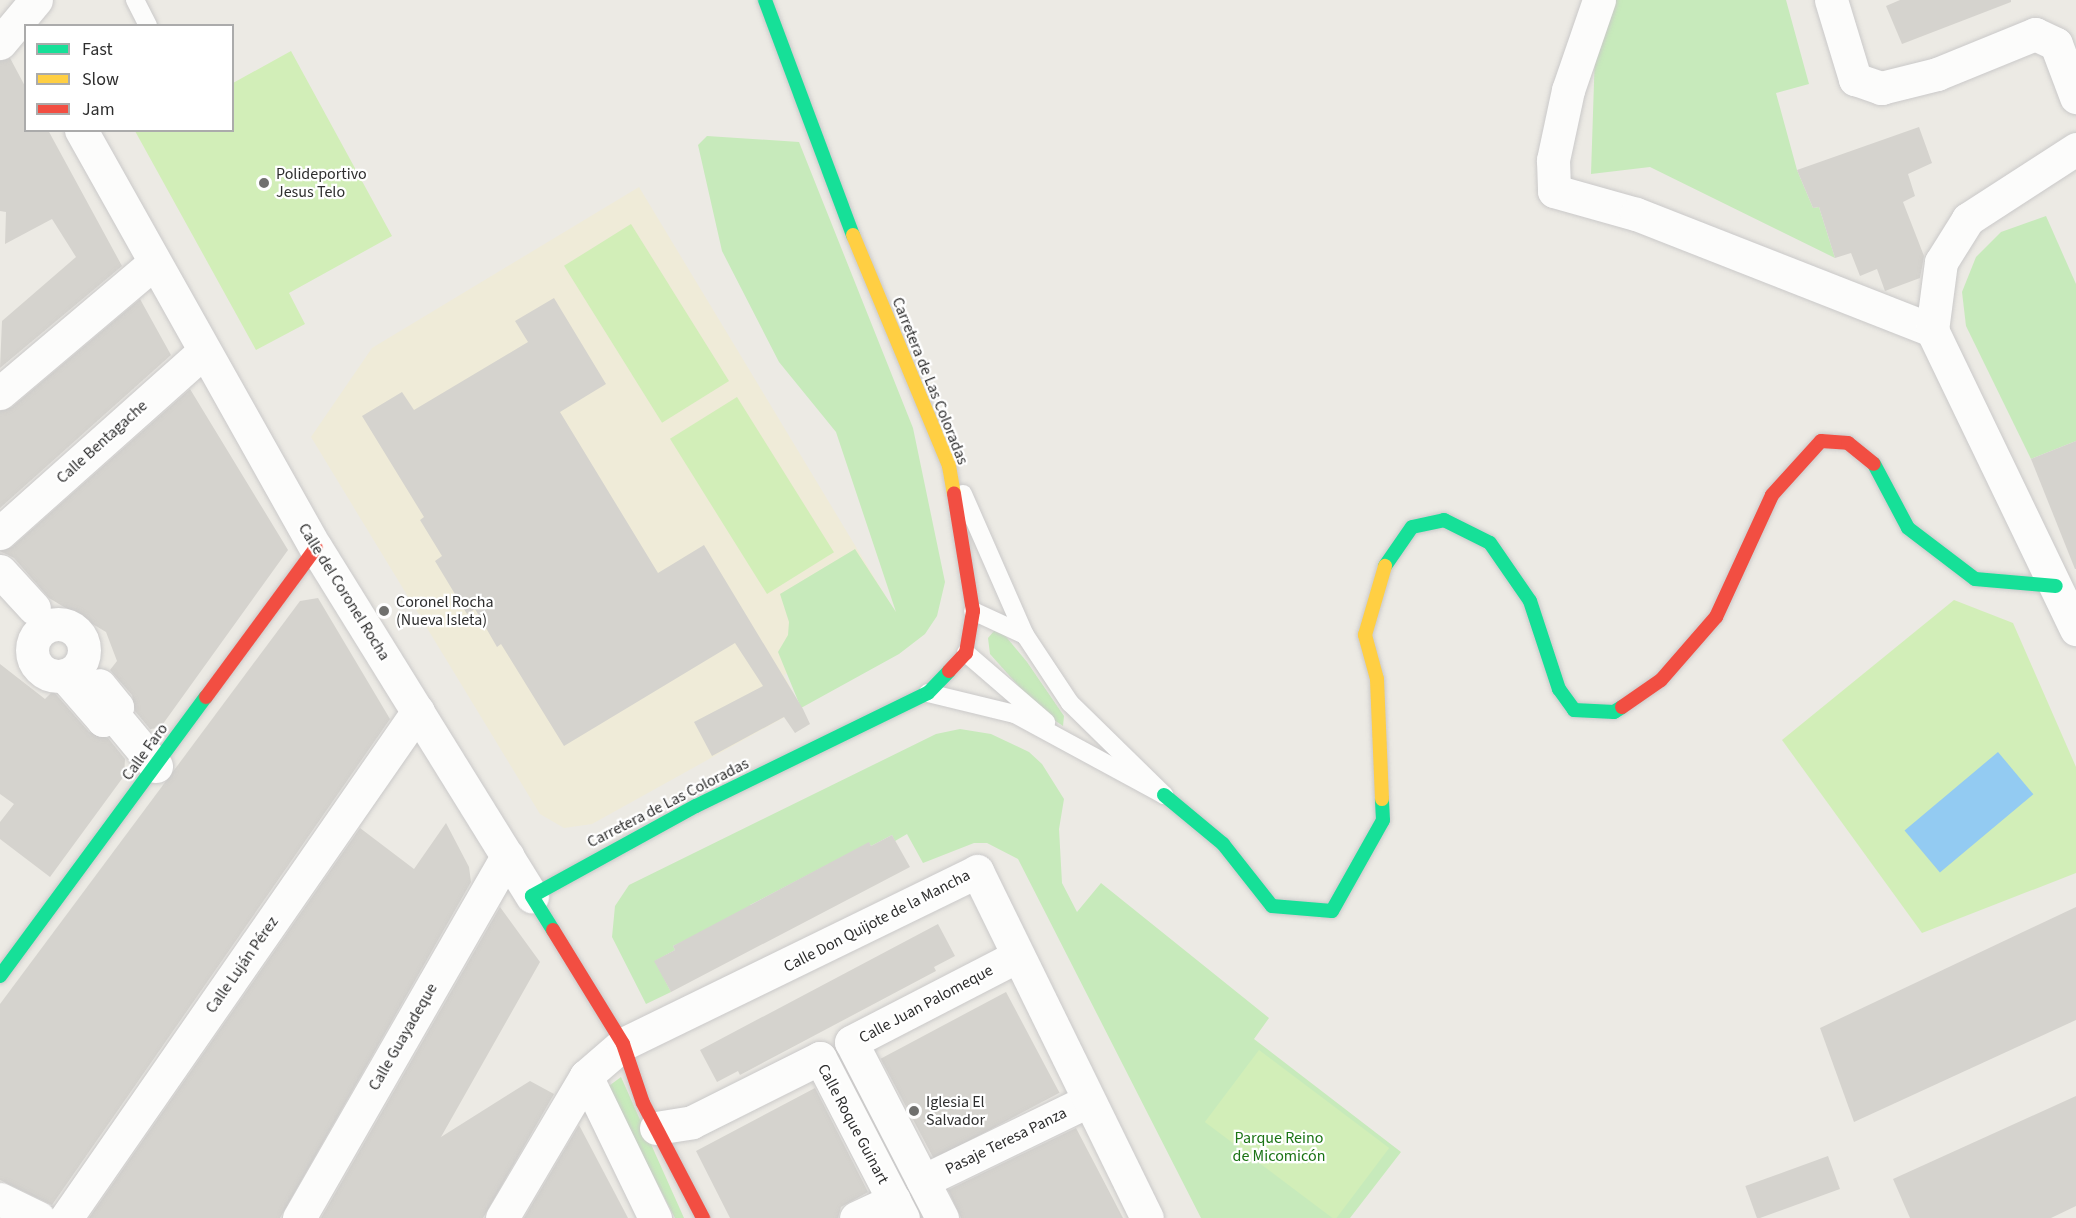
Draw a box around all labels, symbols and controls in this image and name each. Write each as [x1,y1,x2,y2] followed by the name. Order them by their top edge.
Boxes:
[24,24,234,132] legend
[82,37,113,62] text: Fast
[82,67,119,92] text: Slow
[82,97,115,122] text: Jam
[276,164,367,202] place label: Polideportivo Jesus Telo
[257,176,271,190] marker: Polideportivo Jesus Telo
[888,295,972,467] street label: Carretera de Las Coloradas
[53,396,151,488] street label: Calle Bentagache
[294,520,394,664] street label: Calle del Coronel Rocha
[396,592,494,630] place label: Coronel Rocha (Nueva Isleta)
[377,604,391,618] marker: Coronel Rocha (Nueva Isleta)
[118,720,172,784] street label: Calle Faro
[584,754,752,852] street label: Carretera de Las Coloradas
[781,866,973,976] street label: Calle Don Quijote de la Mancha
[202,913,282,1017] street label: Calle Luján Pérez
[856,961,996,1047] street label: Calle Juan Palomeque
[365,980,441,1094] street label: Calle Guayadeque
[813,1061,893,1187] street label: Calle Roque Guinart
[926,1092,985,1130] place label: Iglesia El Salvador
[942,1103,1070,1179] street label: Pasaje Teresa Panza
[907,1104,921,1118] marker: Iglesia El Salvador
[1233,1128,1325,1166] park label: Parque Reino de Micomicón

